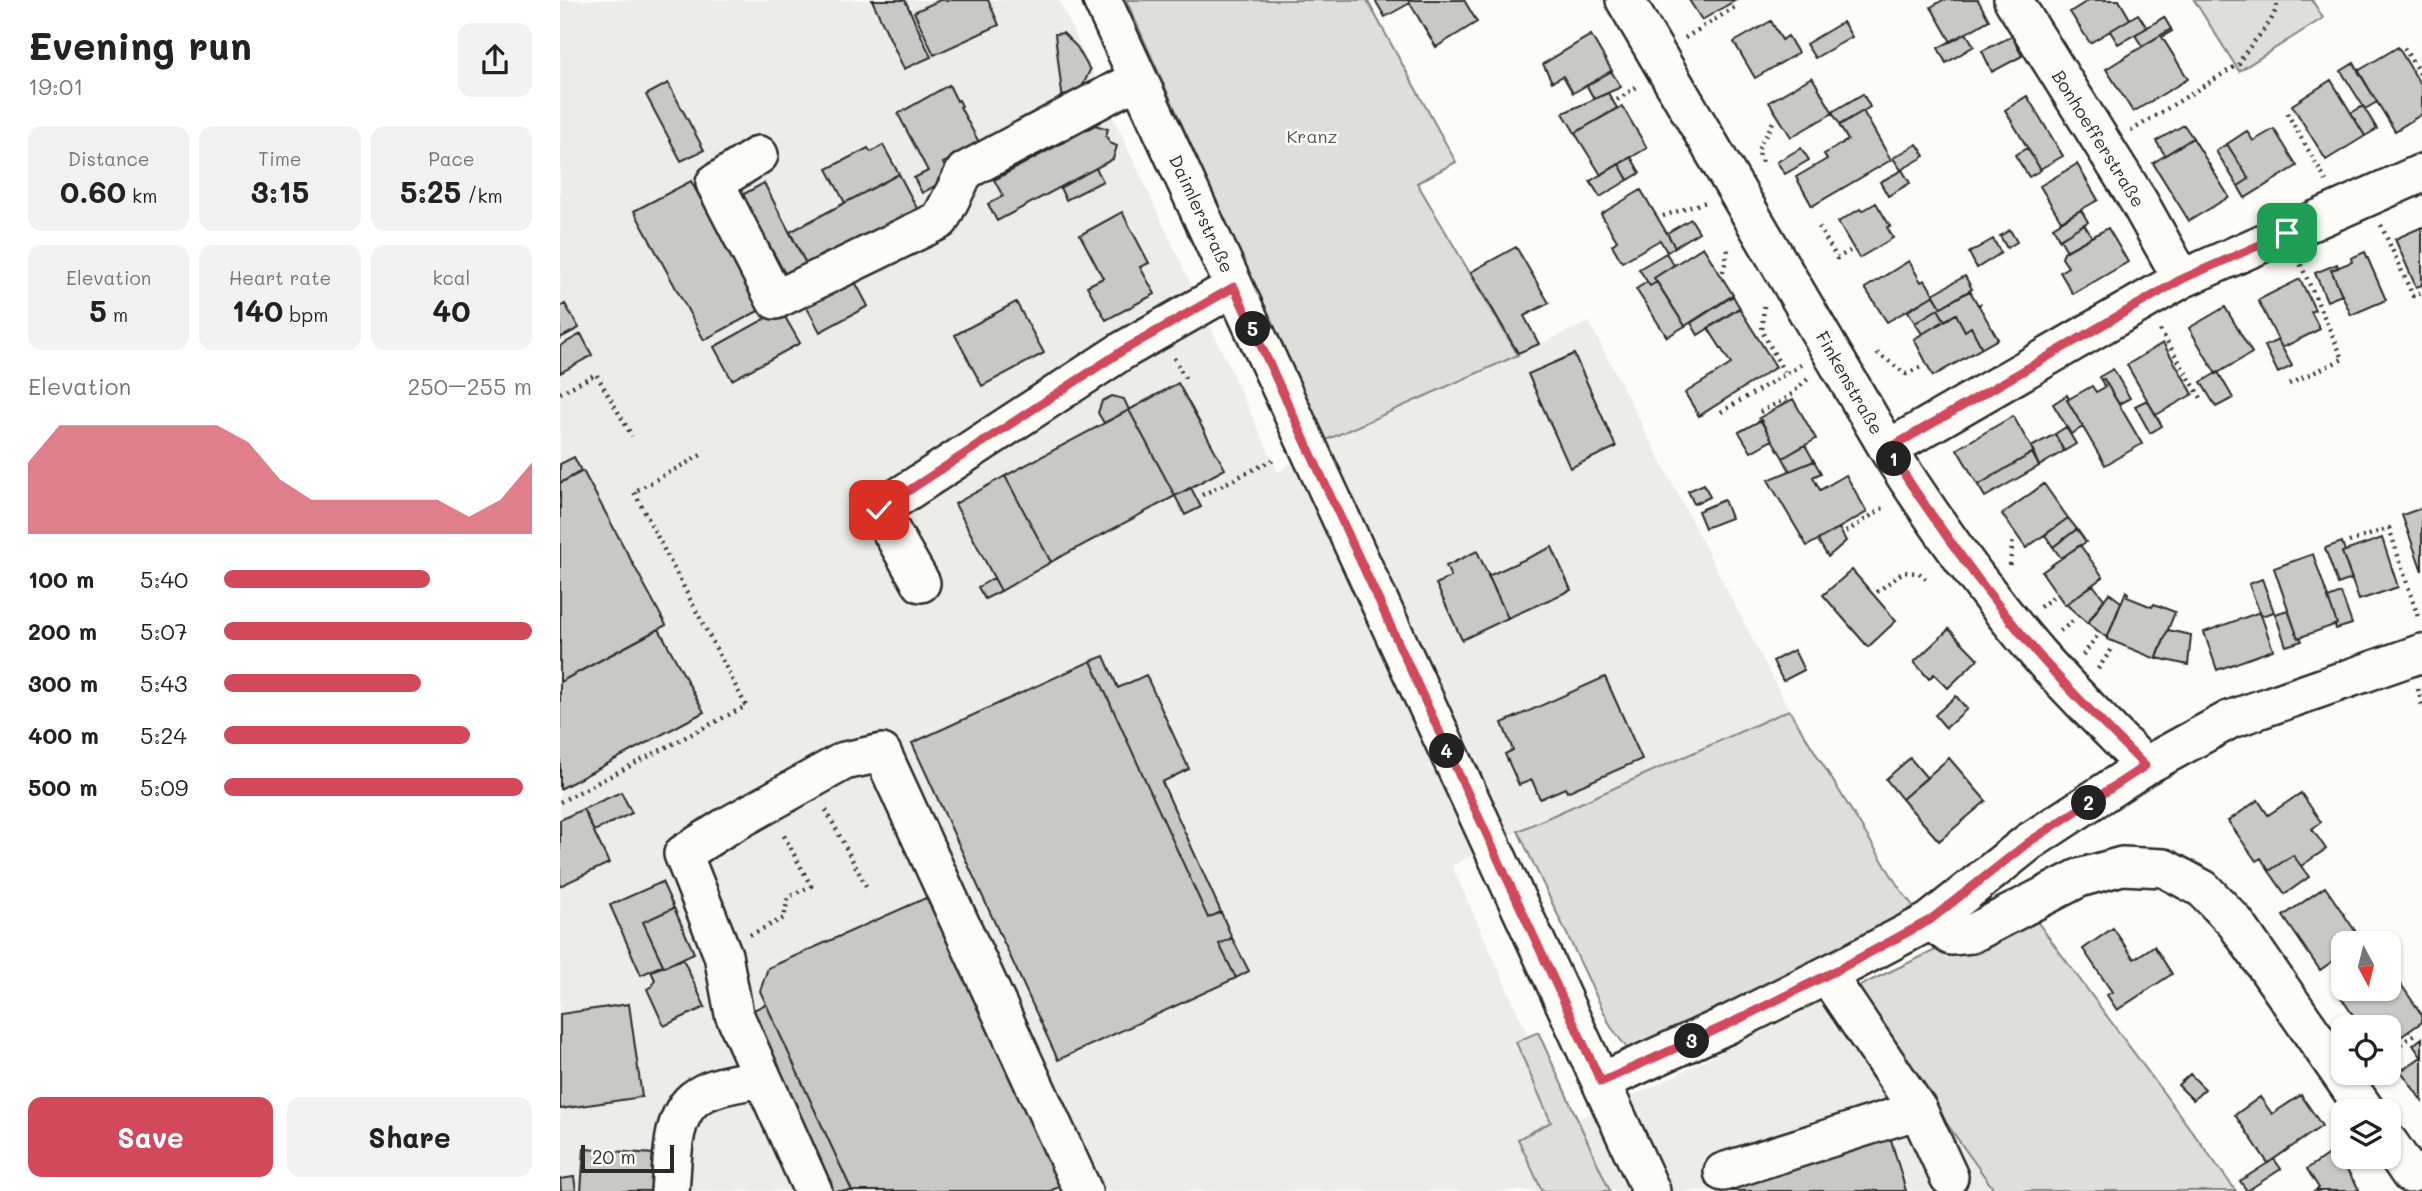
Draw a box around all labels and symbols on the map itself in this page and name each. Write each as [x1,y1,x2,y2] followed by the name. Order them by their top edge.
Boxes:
[2047,65,2151,212] street label: Bonhoefferstraße
[1286,124,1338,148] park label: Kranz
[1164,151,1240,276] street label: Daimlerstraße
[2257,203,2317,263] pin
[1236,312,1270,346] pin: 5
[1811,326,1889,439] street label: Finkenstraße
[1876,442,1912,476] pin: 1
[849,480,909,540] pin
[1430,734,1464,768] pin: 4
[2072,786,2106,820] pin: 2
[2331,931,2401,1001] north arrow
[1674,1024,1710,1058] pin: 3
[581,1142,674,1174] scale bar

